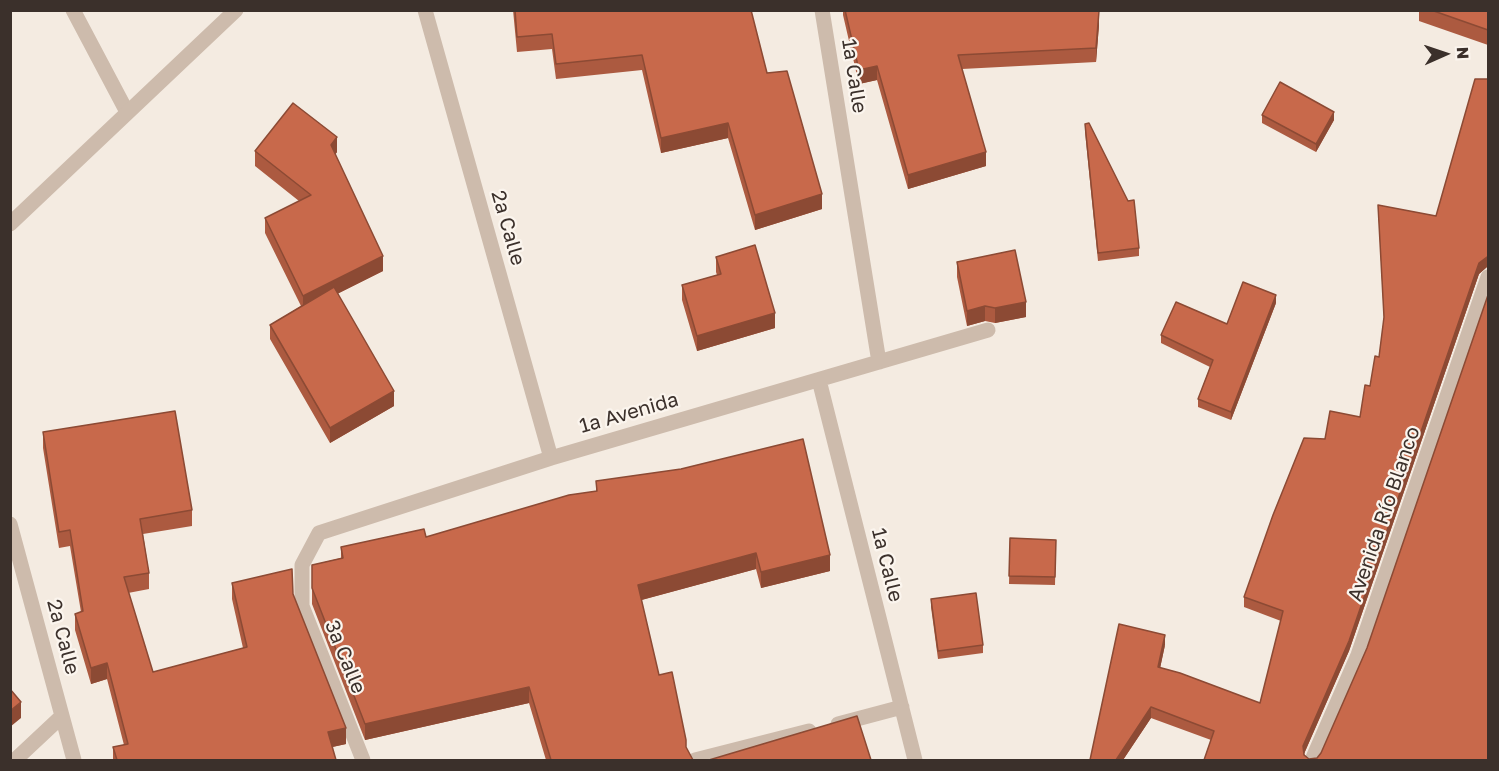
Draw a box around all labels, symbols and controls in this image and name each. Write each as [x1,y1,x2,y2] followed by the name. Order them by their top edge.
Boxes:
[1415,24,1475,84] north arrow
[836,37,872,115] street label: 1a Calle
[1453,46,1473,60] text: N
[486,188,530,268] street label: 2a Calle
[577,387,681,439] street label: 1a Avenida
[1343,424,1425,604] street label: Avenida Río Blanco
[866,526,908,604] street label: 1a Calle
[41,597,85,677] street label: 2a Calle
[319,617,371,697] street label: 3a Calle

